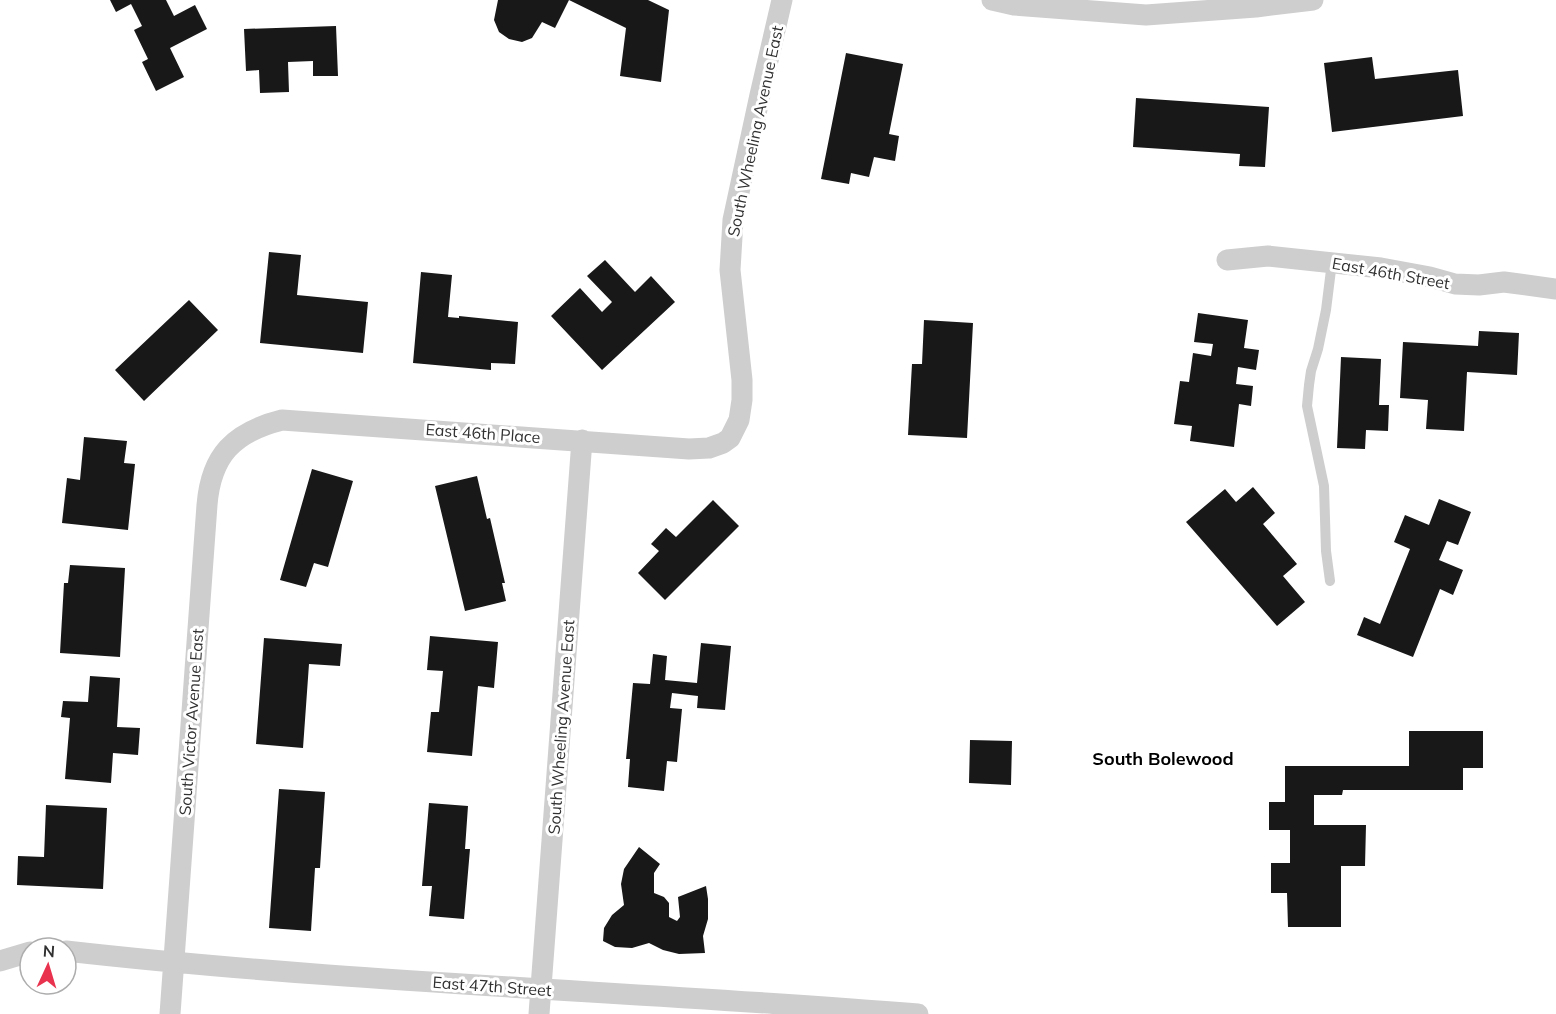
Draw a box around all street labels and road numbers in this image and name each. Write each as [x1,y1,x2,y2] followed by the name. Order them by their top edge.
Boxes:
[723,23,787,238] street label: South Wheeling Avenue East
[1331,253,1452,293] street label: East 46th Street
[425,419,541,447] street label: East 46th Place
[544,619,579,835] street label: South Wheeling Avenue East
[174,627,208,816] street label: South Victor Avenue East
[432,972,553,1000] street label: East 47th Street

